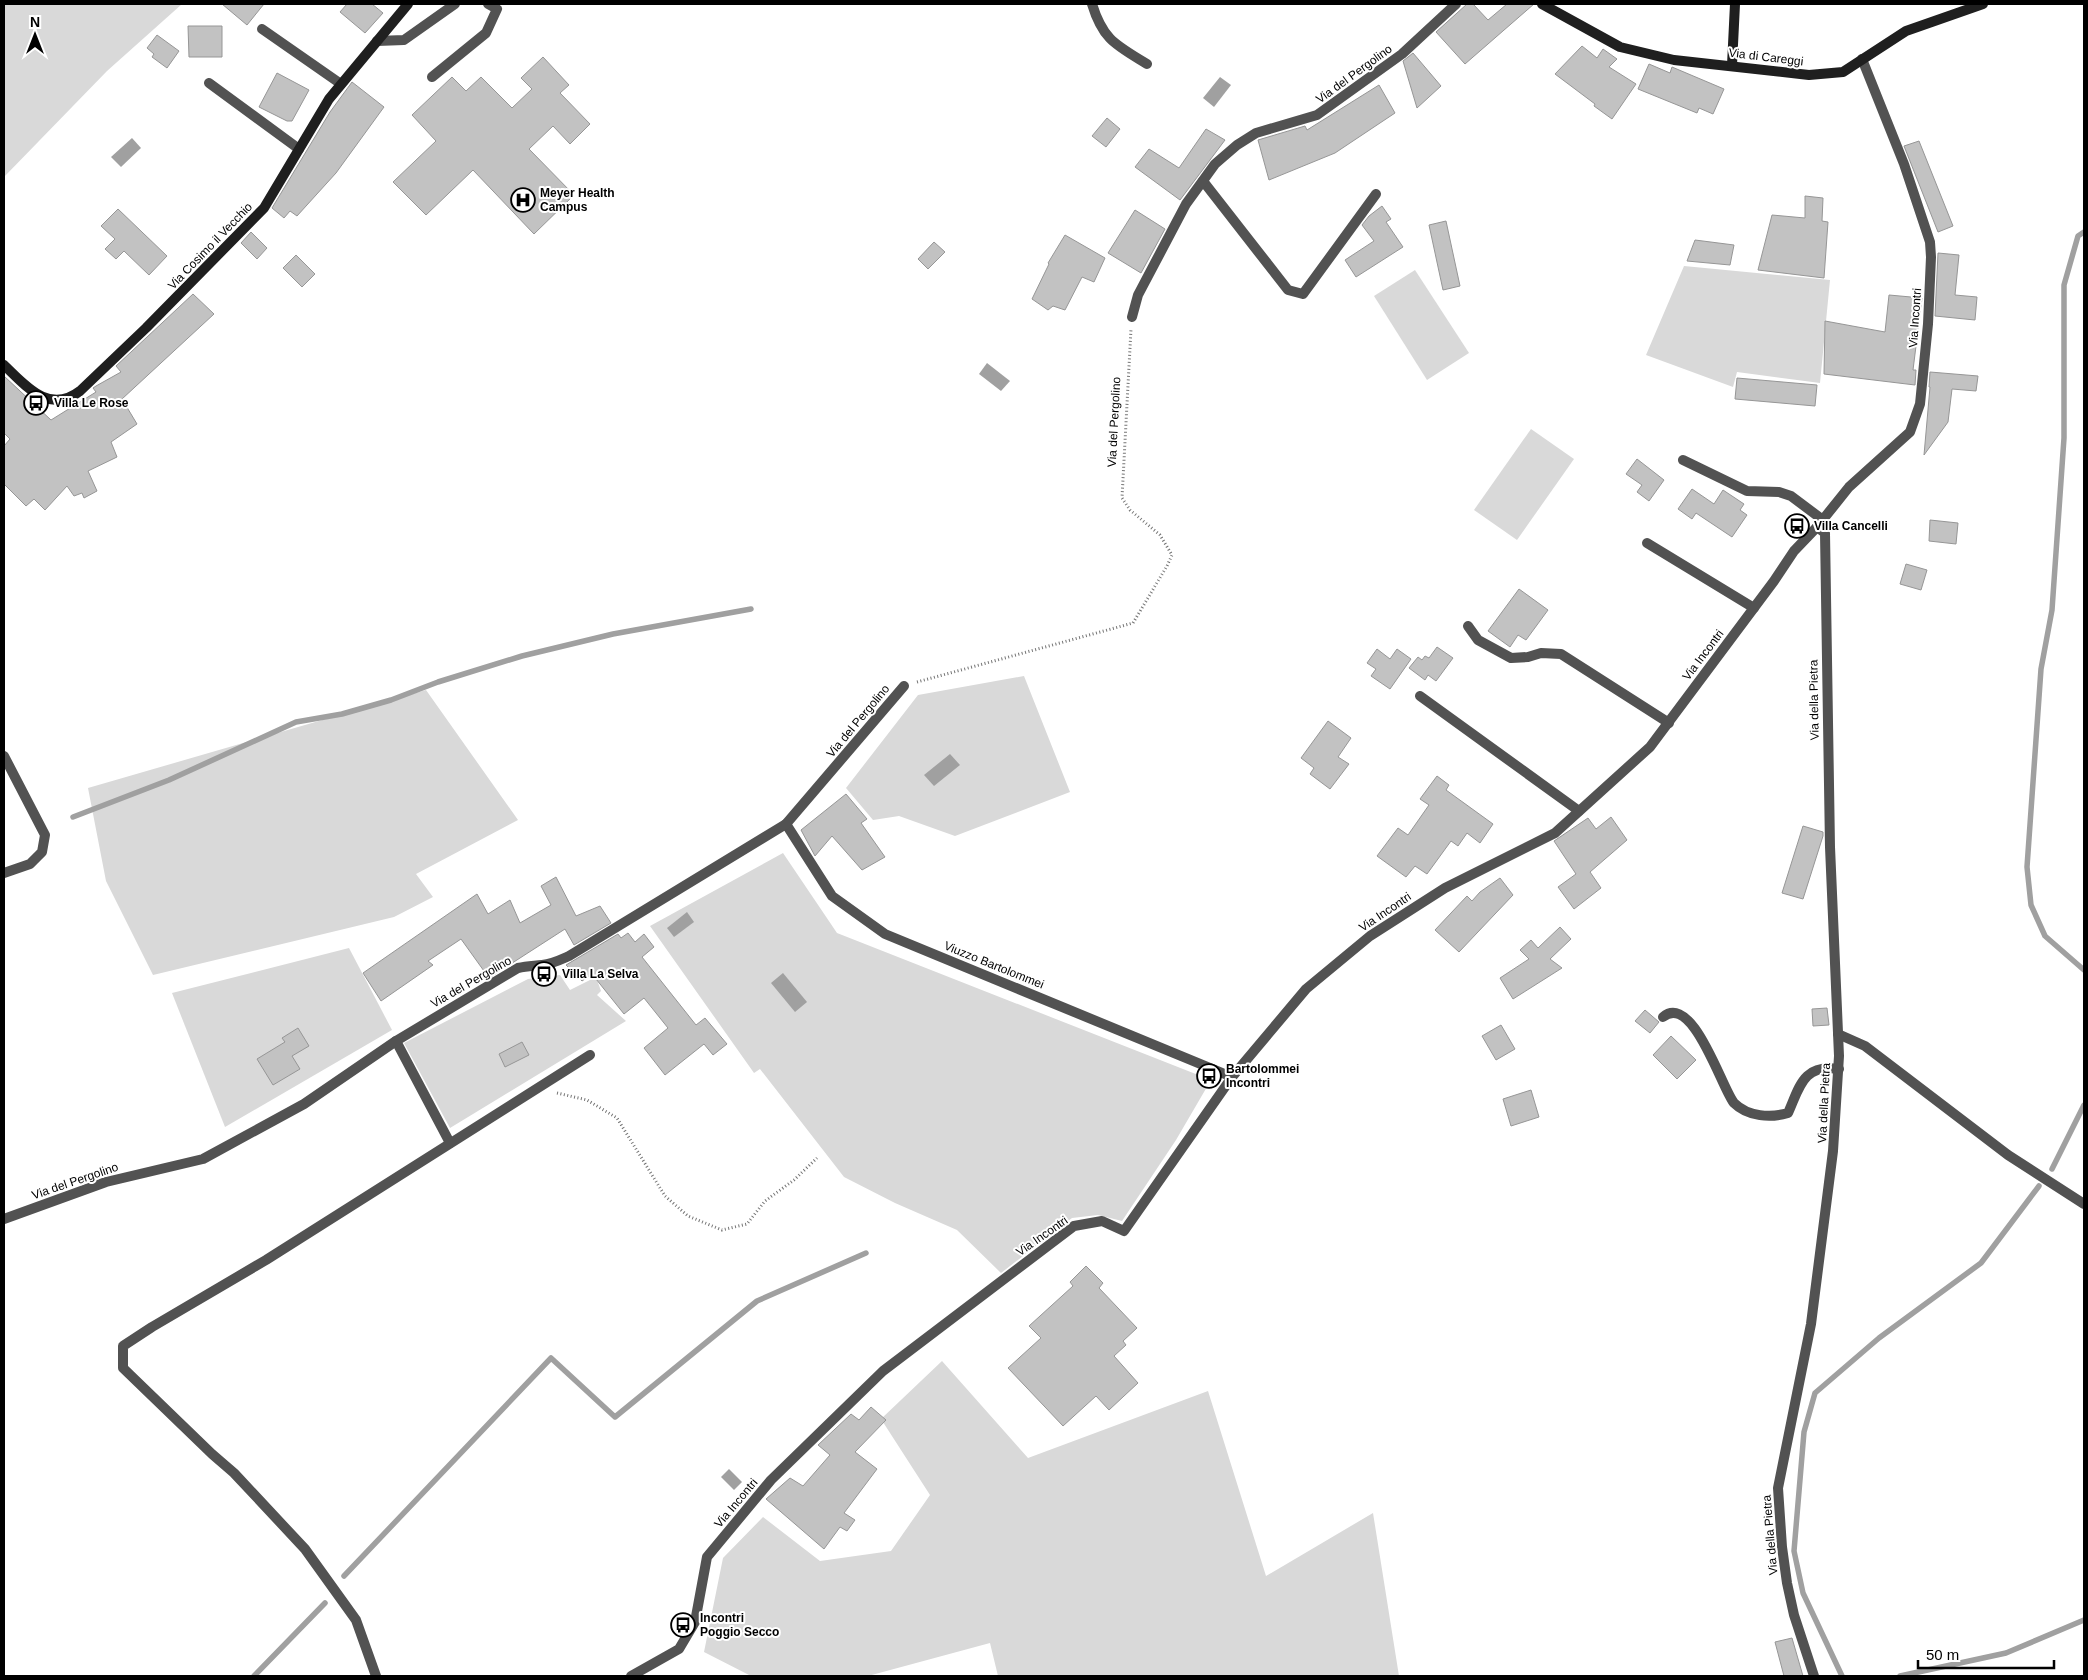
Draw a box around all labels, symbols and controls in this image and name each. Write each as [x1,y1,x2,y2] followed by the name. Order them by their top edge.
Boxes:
[10,10,60,60] north arrow
[30,14,40,30] text: N
[1313,42,1395,106] street label: Via del Pergolino
[1728,45,1804,69] street label: Via di Careggi
[540,186,615,214] place label: Meyer Health Campus
[510,187,536,213] hospital icon: Meyer Health Campus
[165,199,255,292] street label: Via Cosimo il Vecchio
[1906,288,1924,348] street label: Via Incontri
[1105,376,1123,468] street label: Via del Pergolino
[23,390,49,416] bus stop icon: Villa Le Rose
[54,396,129,410] place label: Villa Le Rose
[1784,513,1810,539] bus stop icon: Villa Cancelli
[1814,519,1888,533] place label: Villa Cancelli
[1679,627,1727,683] street label: Via Incontri
[1806,659,1822,740] street label: Via della Pietra
[824,682,893,760] street label: Via del Pergolino
[1356,889,1414,935] street label: Via Incontri
[942,939,1046,991] street label: Viuzzo Bartolommei
[428,953,514,1011] street label: Via del Pergolino
[531,961,557,987] bus stop icon: Villa La Selva
[562,967,639,981] place label: Villa La Selva
[1226,1062,1299,1090] place label: Bartolommei Incontri
[1815,1062,1833,1144] street label: Via della Pietra
[1196,1063,1222,1089] bus stop icon: Bartolommei Incontri
[30,1160,120,1202] street label: Via del Pergolino
[1013,1213,1071,1259] street label: Via Incontri
[711,1476,761,1530] street label: Via Incontri
[1759,1494,1780,1576] street label: Via della Pietra
[700,1611,779,1639] place label: Incontri Poggio Secco
[670,1612,696,1638] bus stop icon: Incontri Poggio Secco
[1918,1638,2054,1670] scale bar
[1926,1646,1959,1663] text: 50 m

